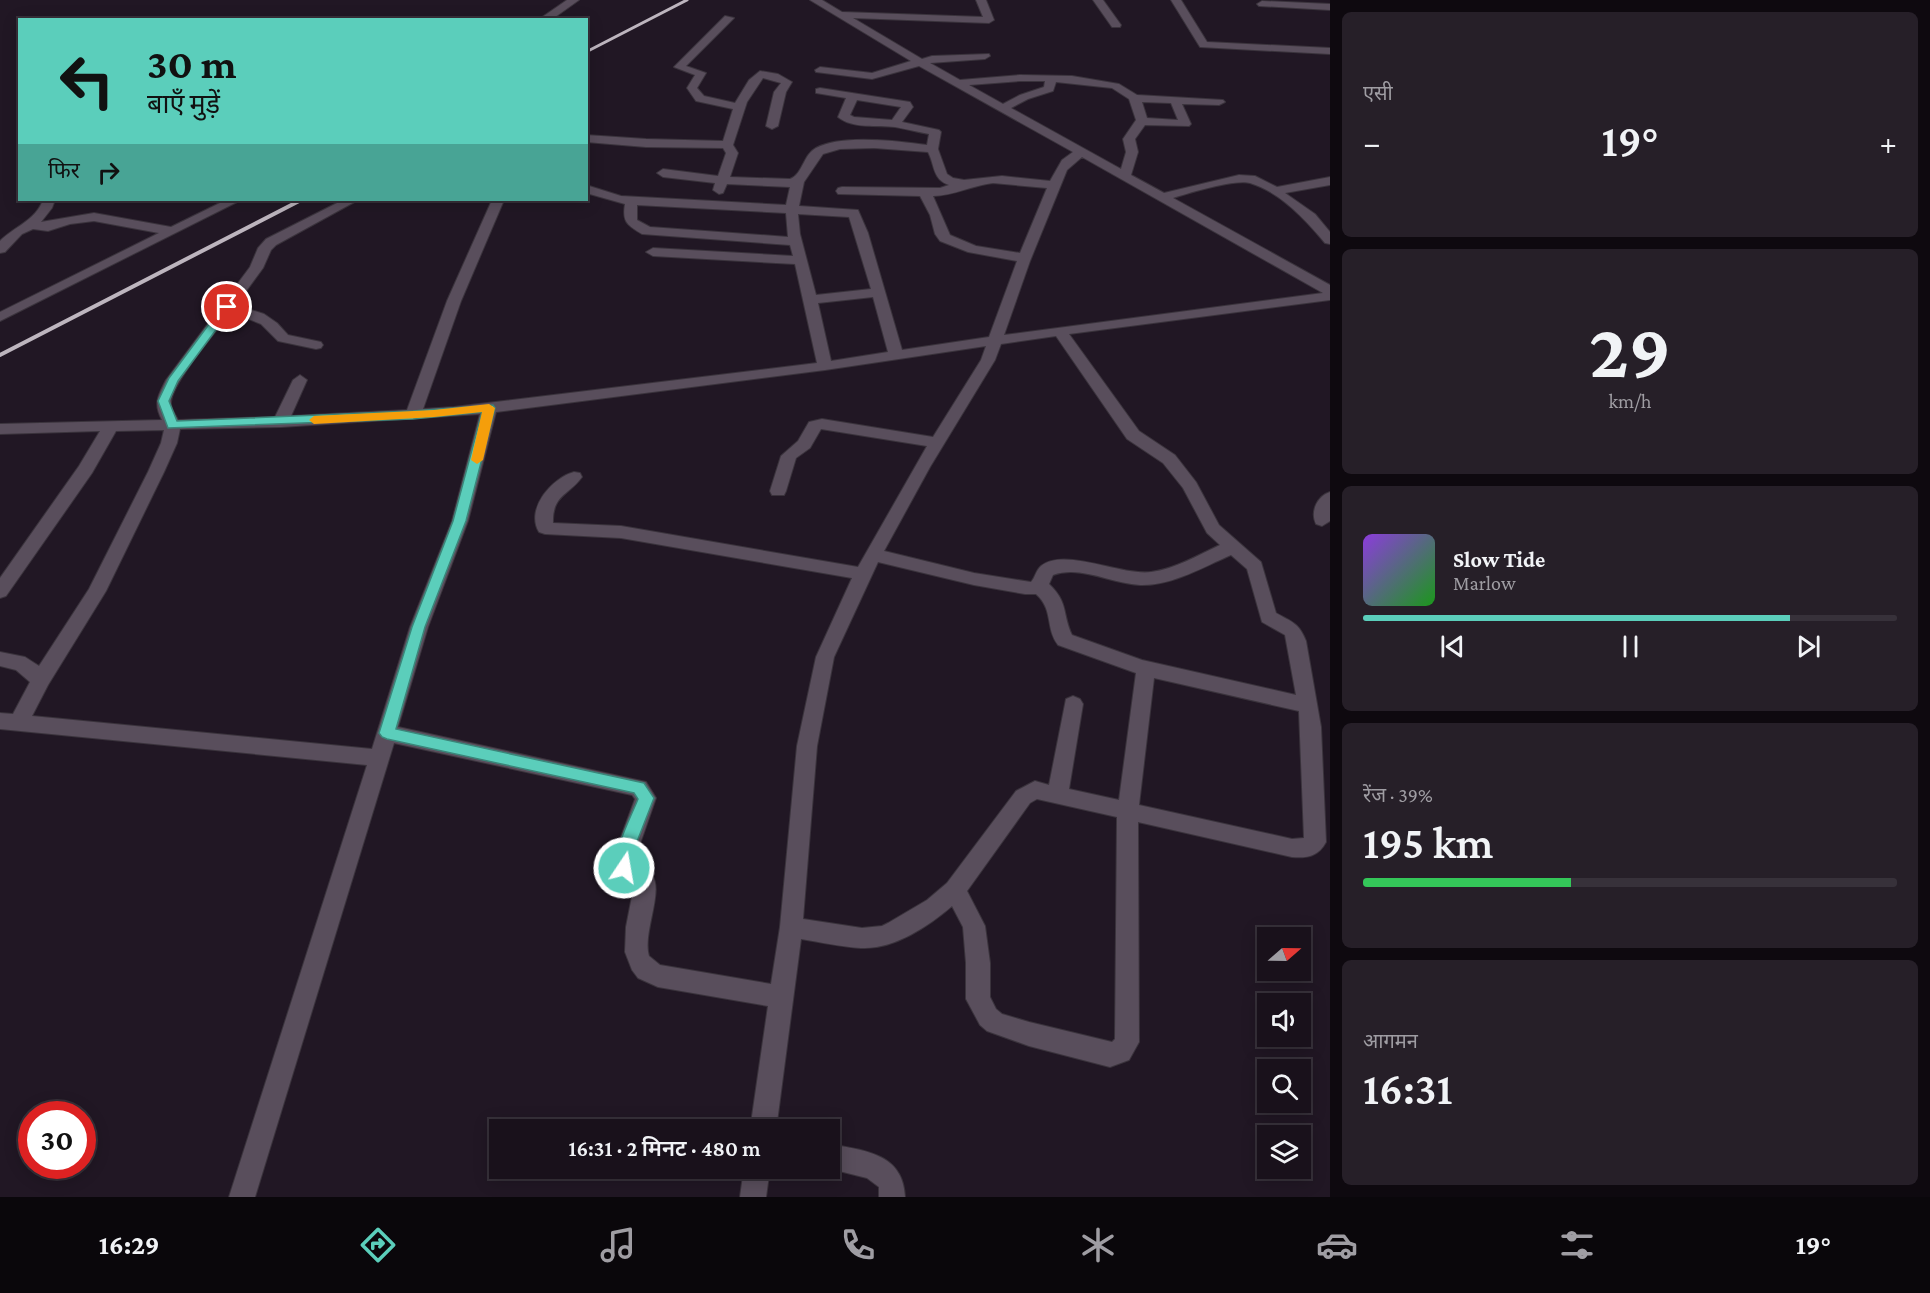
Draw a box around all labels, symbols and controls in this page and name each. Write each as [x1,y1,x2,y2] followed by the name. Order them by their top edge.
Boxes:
[147,40,237,87] text: 30 m
[48,42,126,120] icon: left
[1363,82,1393,104] text: एसी
[147,89,220,119] text: बाएँ मुड़ें
[1602,116,1658,166] text: 19°
[1363,124,1380,161] text: −
[1880,124,1897,161] text: +
[92,156,125,189] icon: right
[48,158,80,183] text: फिर
[201,281,252,332] pin
[210,290,243,323] icon: arrive
[1589,307,1671,394] text: 29
[1608,390,1652,412] text: km/h
[1453,547,1545,572] text: Slow Tide
[1453,572,1516,594] text: Marlow
[1436,630,1469,663] icon: previous
[1614,630,1647,663] icon: pause
[1792,630,1825,663] icon: next
[1363,784,1433,806] text: रेंज · 39%
[1363,818,1493,868] text: 195 km
[592,836,656,900] position arrow
[1257,927,1311,981] north arrow
[1257,927,1311,1179] map controls
[1257,993,1311,1047] button: sound
[1363,1030,1418,1052] text: आगमन
[1257,1059,1311,1113] button: search
[1363,1064,1453,1114] text: 16:31
[18,1101,96,1179] speed limit sign: 30
[1257,1125,1311,1179] button: layers
[569,1136,760,1161] text: 16:31 · 2 मिनट · 480 m
[357,1224,399,1266] icon: directions
[597,1224,639,1266] icon: music
[837,1224,879,1266] icon: phone
[1077,1224,1119,1266] icon: climate
[1316,1224,1358,1266] icon: car
[1556,1224,1598,1266] icon: filters
[99,1230,160,1260] text: 16:29
[1796,1230,1831,1260] text: 19°

